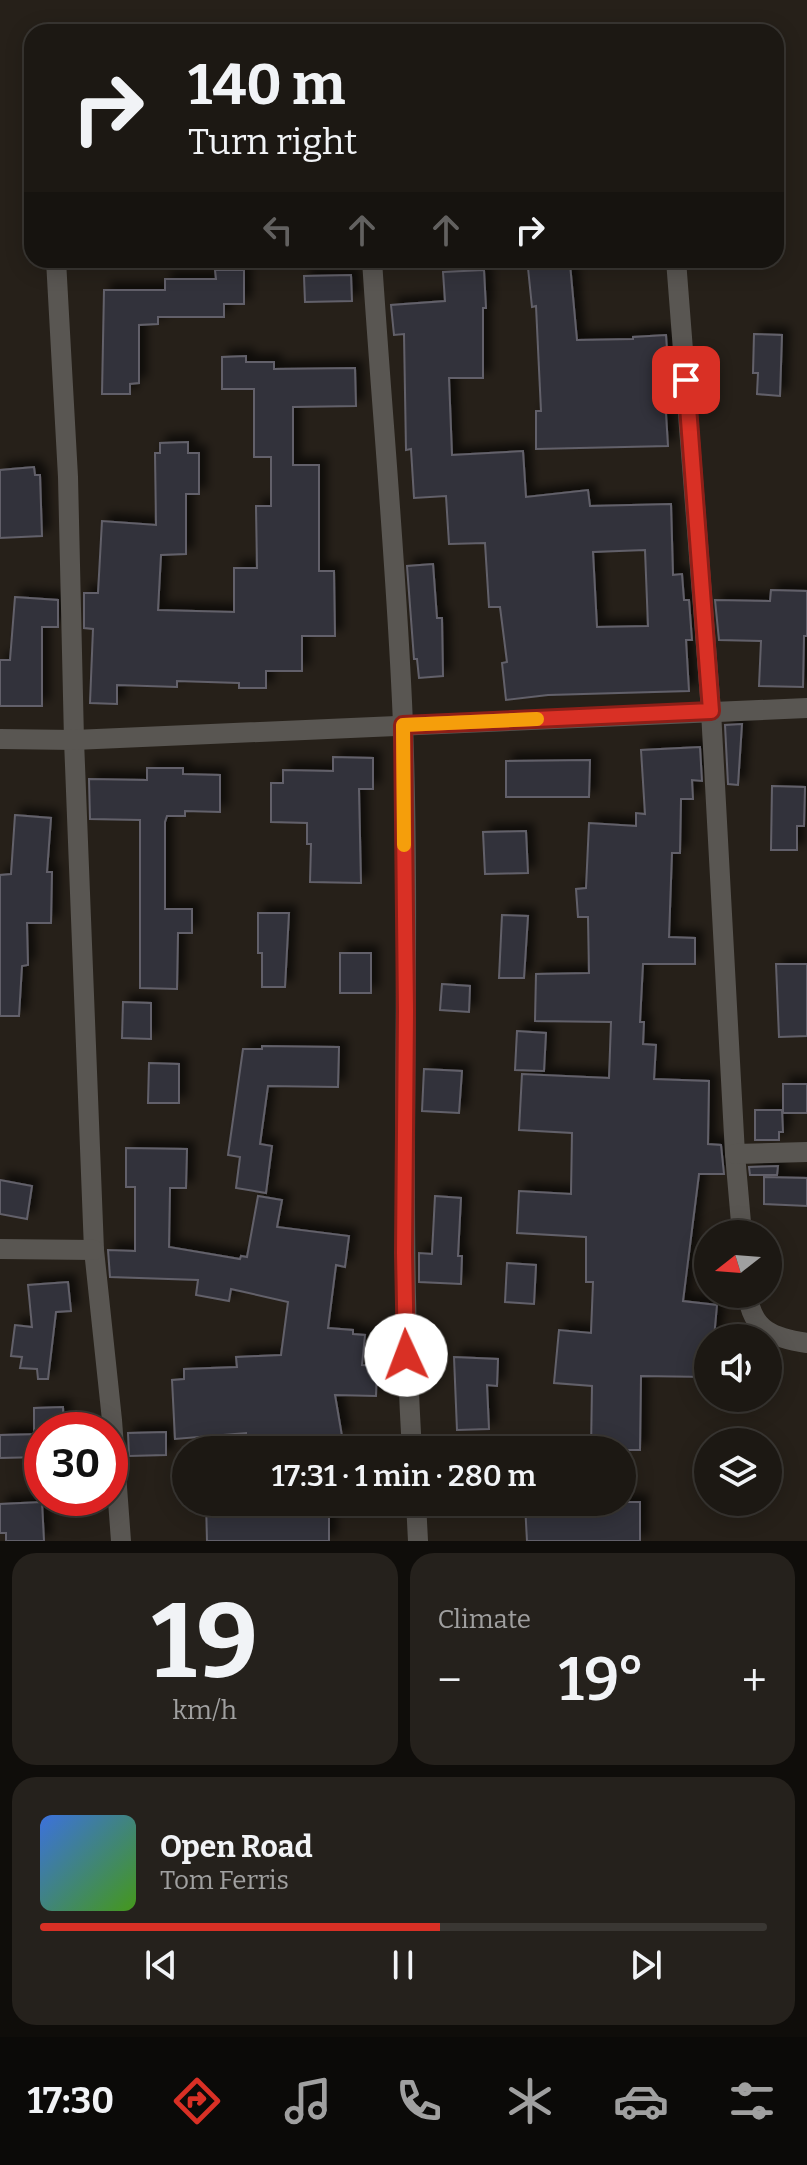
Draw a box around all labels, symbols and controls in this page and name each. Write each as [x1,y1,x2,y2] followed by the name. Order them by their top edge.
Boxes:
[188,52,345,119] text: 140 m
[56,56,160,160] icon: right
[188,120,357,164] text: Turn right
[256,208,300,252] icon: left
[340,208,384,252] icon: ahead
[424,208,468,252] icon: ahead
[508,208,552,252] icon: right
[652,346,720,414] pin
[664,358,708,402] icon: arrive
[694,1220,782,1308] north arrow
[694,1220,782,1516] map controls
[364,1313,448,1397] position arrow
[694,1324,782,1412] button: sound
[24,1412,128,1516] speed limit sign: 30
[694,1428,782,1516] button: layers
[272,1458,536,1494] text: 17:31 · 1 min · 280 m
[152,1580,258,1705] text: 19
[438,1604,531,1635] text: Climate
[559,1644,645,1716] text: 19°
[438,1654,462,1707] text: −
[742,1654,767,1707] text: +
[173,1695,237,1726] text: km/h
[160,1829,313,1865] text: Open Road
[160,1865,289,1896] text: Tom Ferris
[139,1943,183,1987] icon: previous
[381,1943,425,1987] icon: pause
[624,1943,668,1987] icon: next
[169,2073,225,2129] icon: directions
[280,2073,336,2129] icon: music
[391,2073,447,2129] icon: phone
[502,2073,558,2129] icon: climate
[613,2073,669,2129] icon: car
[724,2073,780,2129] icon: filters
[27,2079,114,2123] text: 17:30

